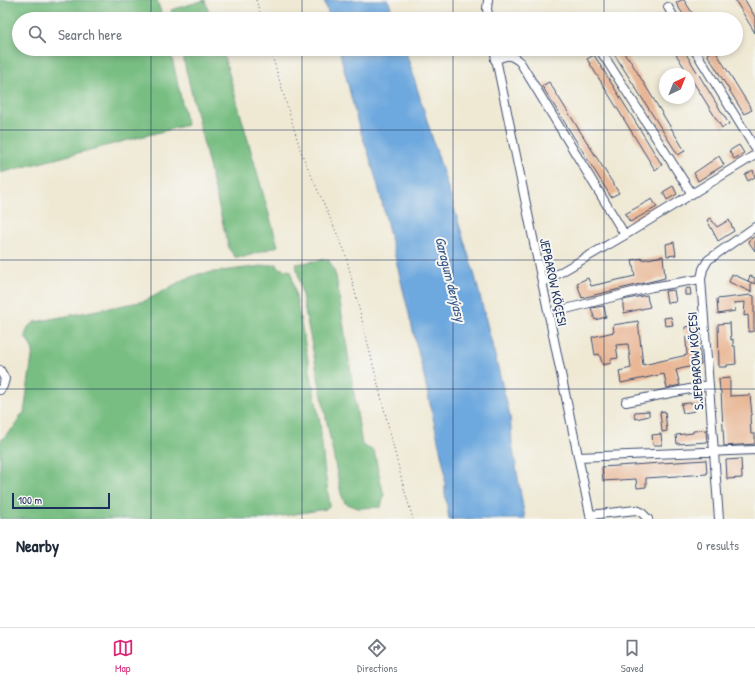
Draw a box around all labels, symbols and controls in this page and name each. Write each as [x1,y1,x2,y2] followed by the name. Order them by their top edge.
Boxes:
[12,12,743,56] search box
[26,23,48,45] icon: search
[58,24,122,45] text: Search here
[659,68,695,104] north arrow
[430,235,471,326] water label: Garagum derýasy
[536,236,572,328] street label: JEPBAROW KÖÇESI
[683,311,707,411] street label: S.JEPBAROW KÖÇESI
[12,491,110,510] scale bar
[18,493,42,507] text: 100 m
[16,534,59,557] text: Nearby
[697,536,739,554] text: 0 results
[112,637,134,675] tab: Map
[357,637,398,675] tab: Directions
[621,637,643,675] tab: Saved

